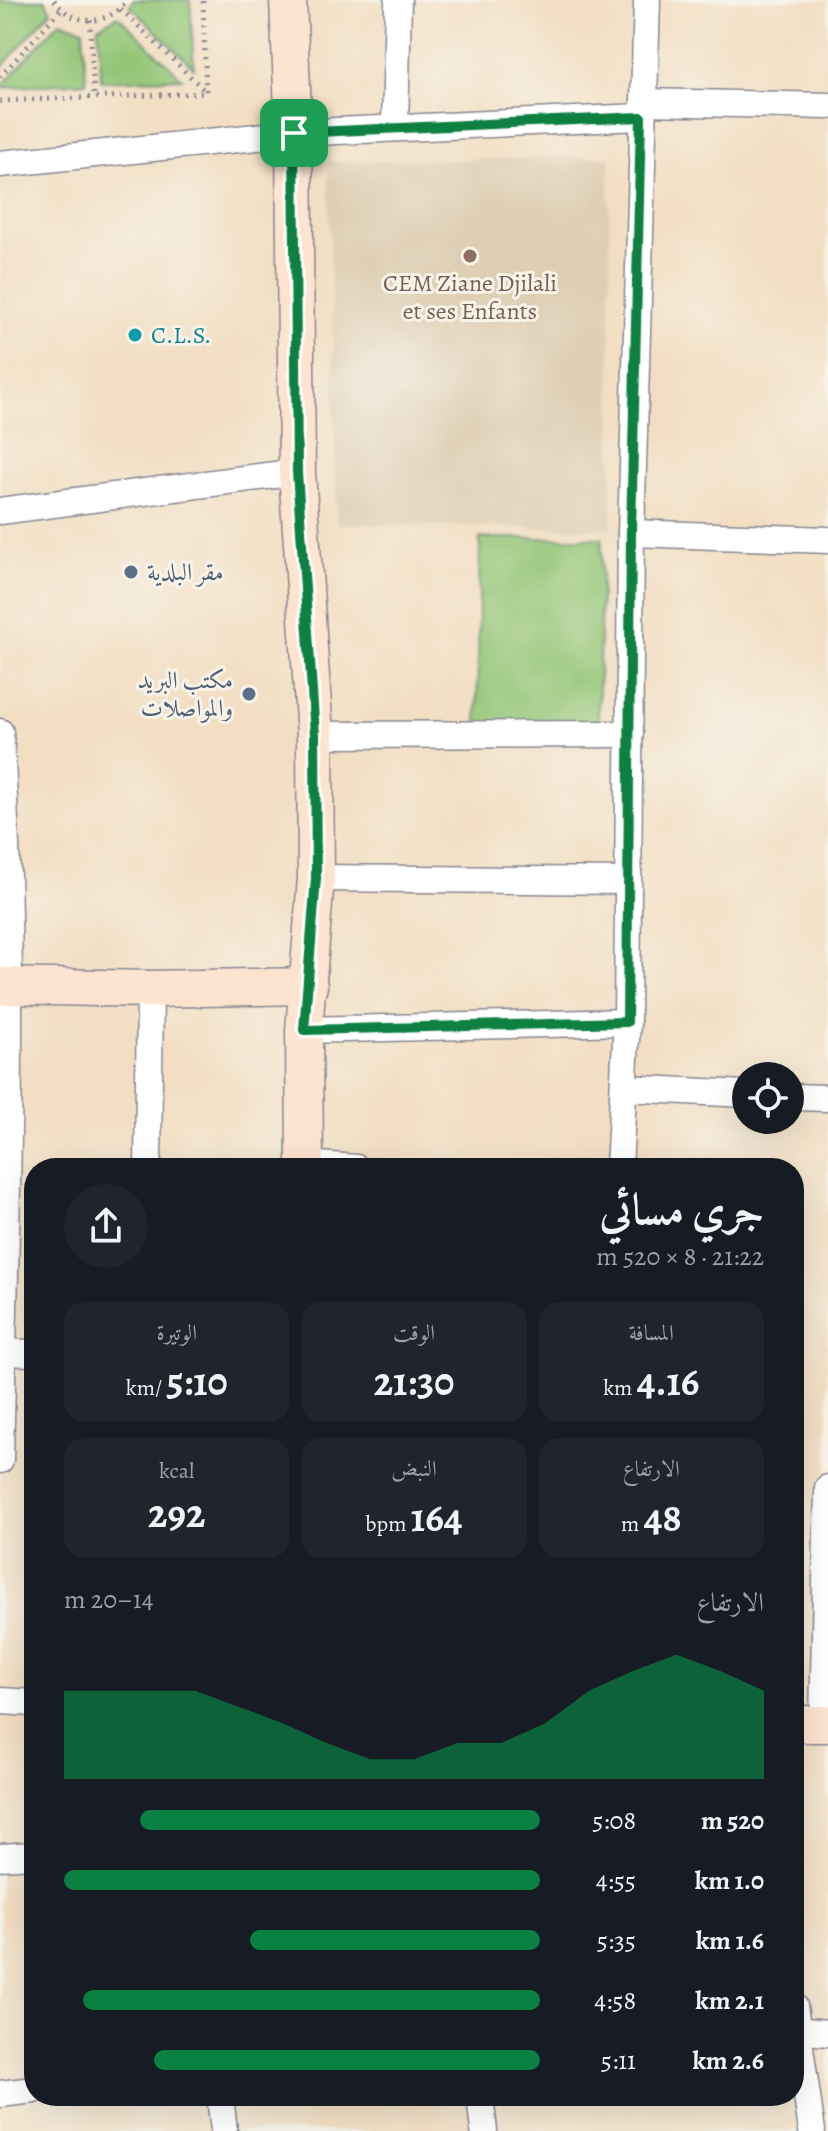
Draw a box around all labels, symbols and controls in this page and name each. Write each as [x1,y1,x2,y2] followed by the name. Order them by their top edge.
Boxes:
[260,99,328,167] pin
[272,111,316,155] icon: arrive
[461,247,479,265] marker: CEM Ziane Djilali et ses Enfants
[383,267,557,327] place label: CEM Ziane Djilali et ses Enfants
[151,319,211,351] place label: C.L.S.
[126,326,144,344] marker: C.L.S.
[147,556,224,588] place label: مقر البلدية
[122,563,140,581] marker: مقر البلدية
[138,664,233,724] place label: مكتب البريد والمواصلات
[240,685,258,703] marker: مكتب البريد والمواصلات
[732,1062,804,1134] map controls
[732,1062,804,1134] button: locate
[600,1179,764,1239] text: جري مسائي
[64,1184,148,1268] button: share
[596,1239,764,1274] text: 21:22 · 8 × 520 m
[156,1318,197,1348] text: الوتيرة
[393,1318,435,1348] text: الوقت
[629,1318,674,1348] text: المسافة
[167,1354,228,1409] text: 5:10
[374,1354,454,1409] text: 21:30
[637,1354,700,1409] text: 4.16
[126,1373,167,1403] text: /km
[603,1373,637,1403] text: km
[391,1454,437,1484] text: النبض
[623,1454,680,1484] text: الارتفاع
[159,1456,194,1486] text: kcal
[148,1486,205,1541] text: 292
[411,1490,463,1545] text: 164
[644,1490,682,1545] text: 48
[365,1509,411,1539] text: bpm
[621,1509,644,1539] text: m
[64,1582,154,1617] text: 14–20 m
[697,1585,764,1620] text: الارتفاع
[592,1803,636,1838] text: 5:08
[701,1803,764,1838] text: 520 m
[596,1863,636,1898] text: 4:55
[695,1863,764,1898] text: 1.0 km
[597,1923,636,1958] text: 5:35
[696,1923,764,1958] text: 1.6 km
[594,1983,636,2018] text: 4:58
[695,1983,764,2018] text: 2.1 km
[601,2043,636,2078] text: 5:11
[692,2043,764,2078] text: 2.6 km

